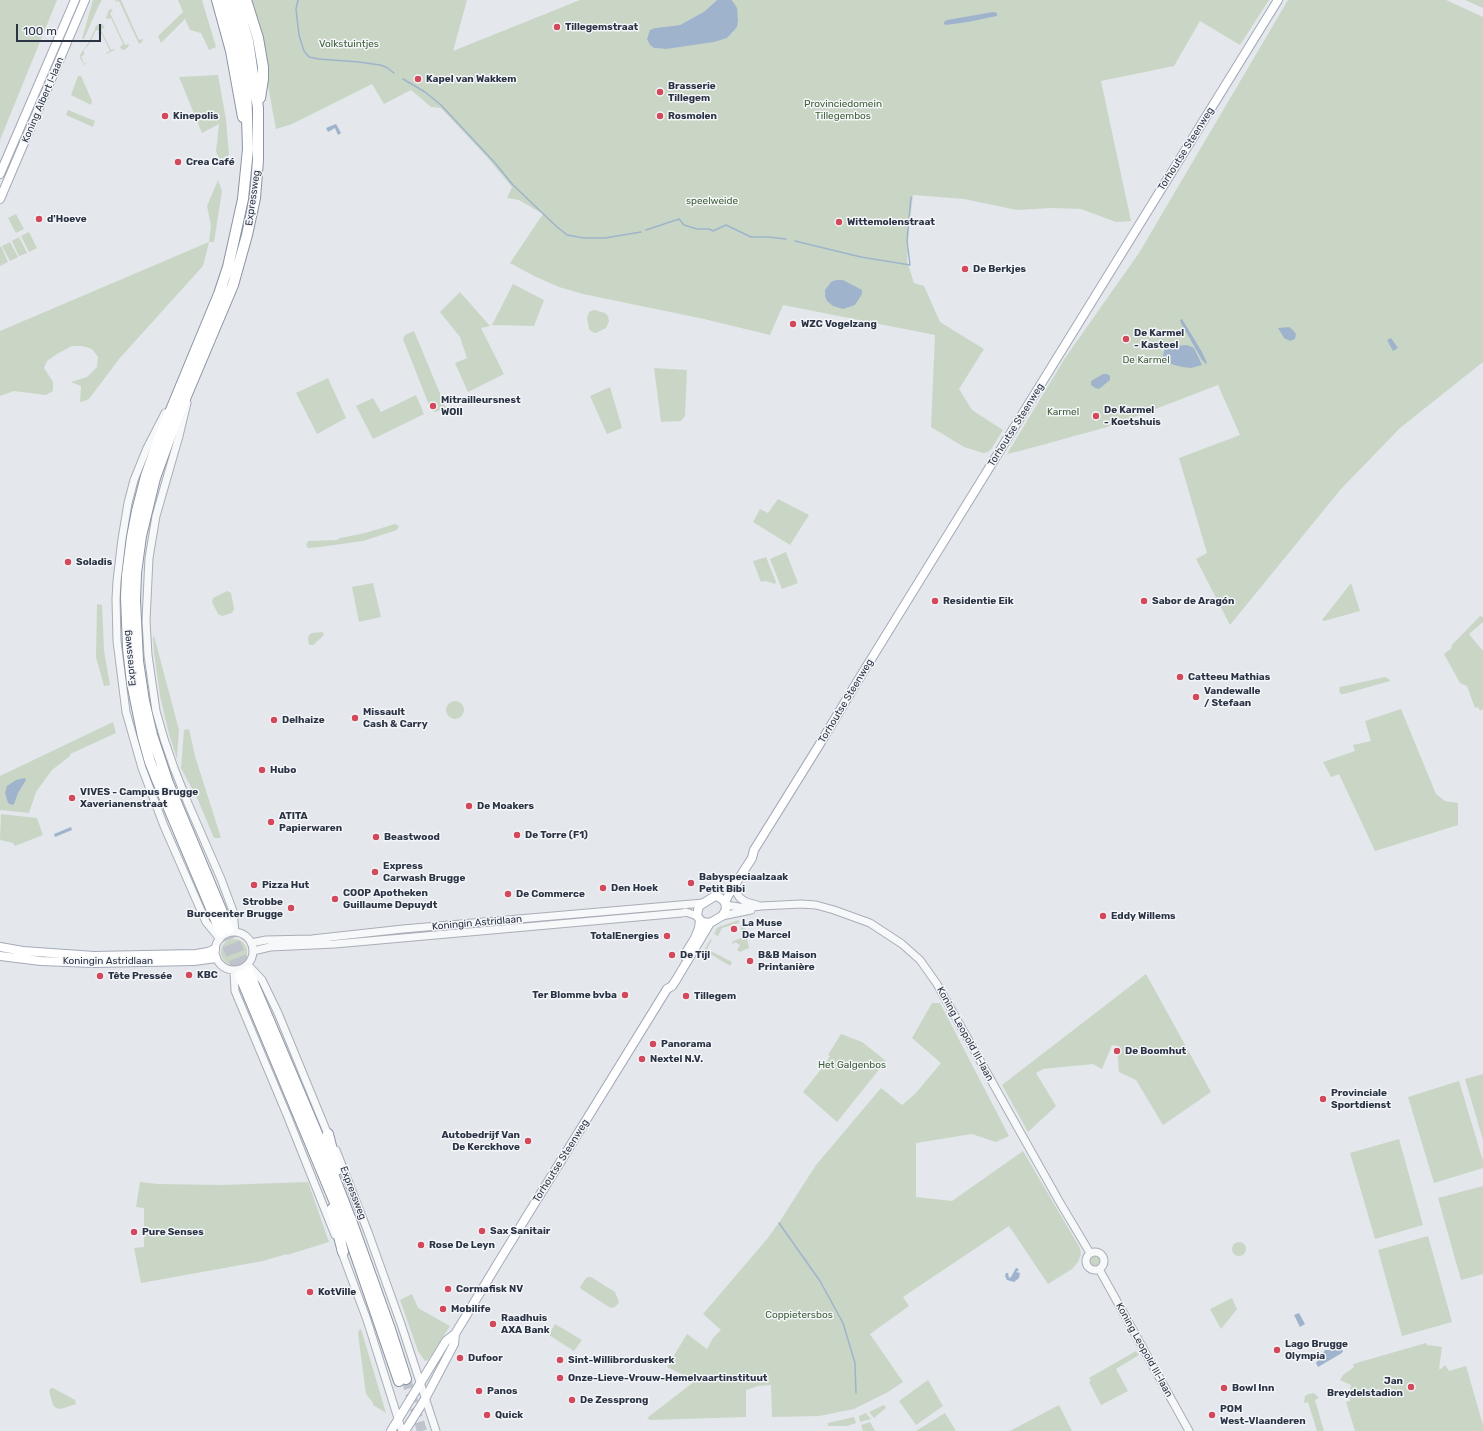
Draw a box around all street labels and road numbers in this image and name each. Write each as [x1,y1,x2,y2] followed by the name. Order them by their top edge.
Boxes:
[19,55,67,145] street label: Koning Albert I-laan
[1155,105,1217,193] street label: Torhoutse Steenweg
[243,169,263,227] street label: Expressweg
[985,381,1047,469] street label: Torhoutse Steenweg
[121,629,139,687] street label: Expressweg
[816,657,876,745] street label: Torhoutse Steenweg
[432,913,522,933] street label: Koningin Astridlaan
[63,955,153,967] street label: Koningin Astridlaan
[934,985,996,1083] street label: Koning Leopold III-laan
[530,1117,592,1205] street label: Torhoutse Steenweg
[337,1165,369,1221] street label: Expressweg
[1113,1301,1175,1399] street label: Koning Leopold III-laan

